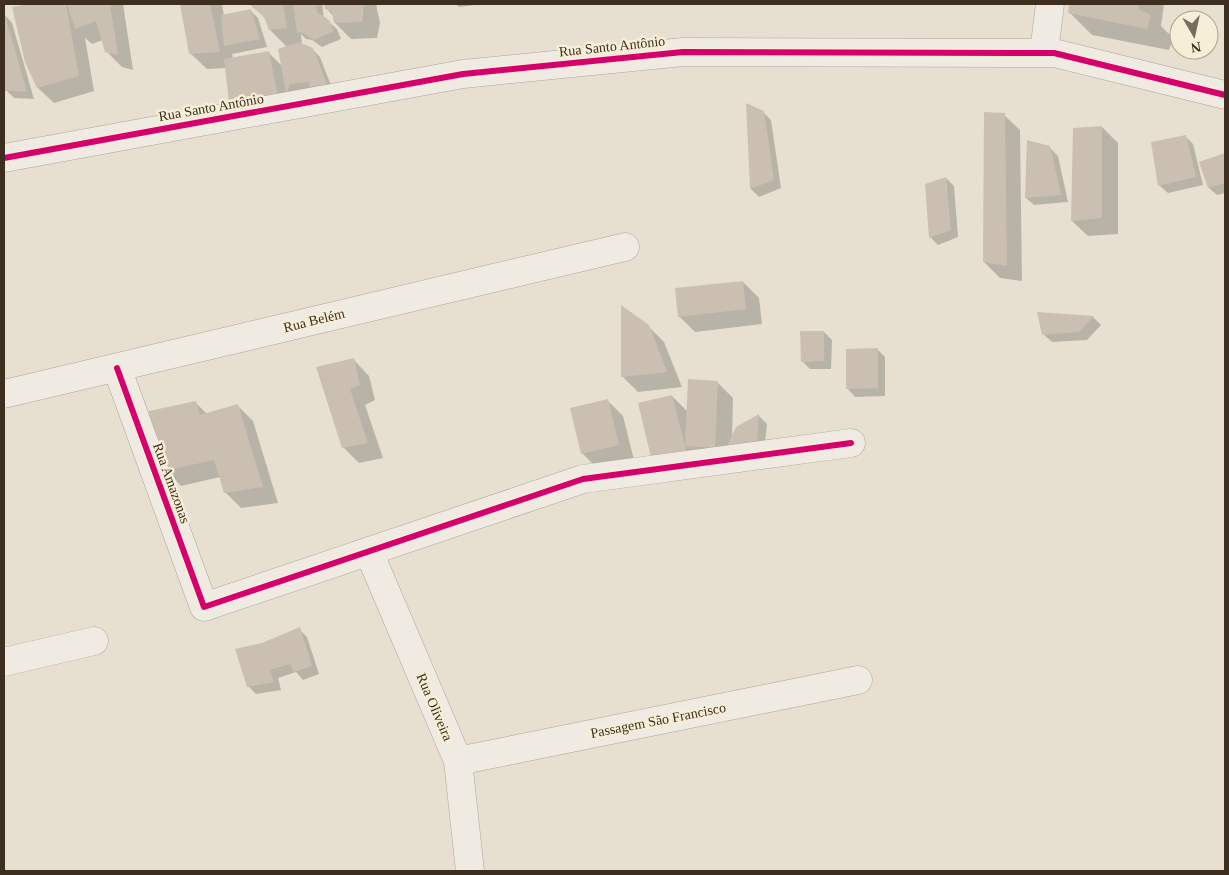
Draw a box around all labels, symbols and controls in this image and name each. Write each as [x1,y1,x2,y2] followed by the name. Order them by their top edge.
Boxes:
[1169,10,1219,60] north arrow
[558,33,666,60] street label: Rua Santo Antônio
[1190,39,1202,56] text: N
[157,91,265,124] street label: Rua Santo Antônio
[282,306,346,335] street label: Rua Belém
[150,441,193,525] street label: Rua Amazonas
[414,671,456,744] street label: Rua Oliveira
[589,700,727,741] street label: Passagem São Francisco

